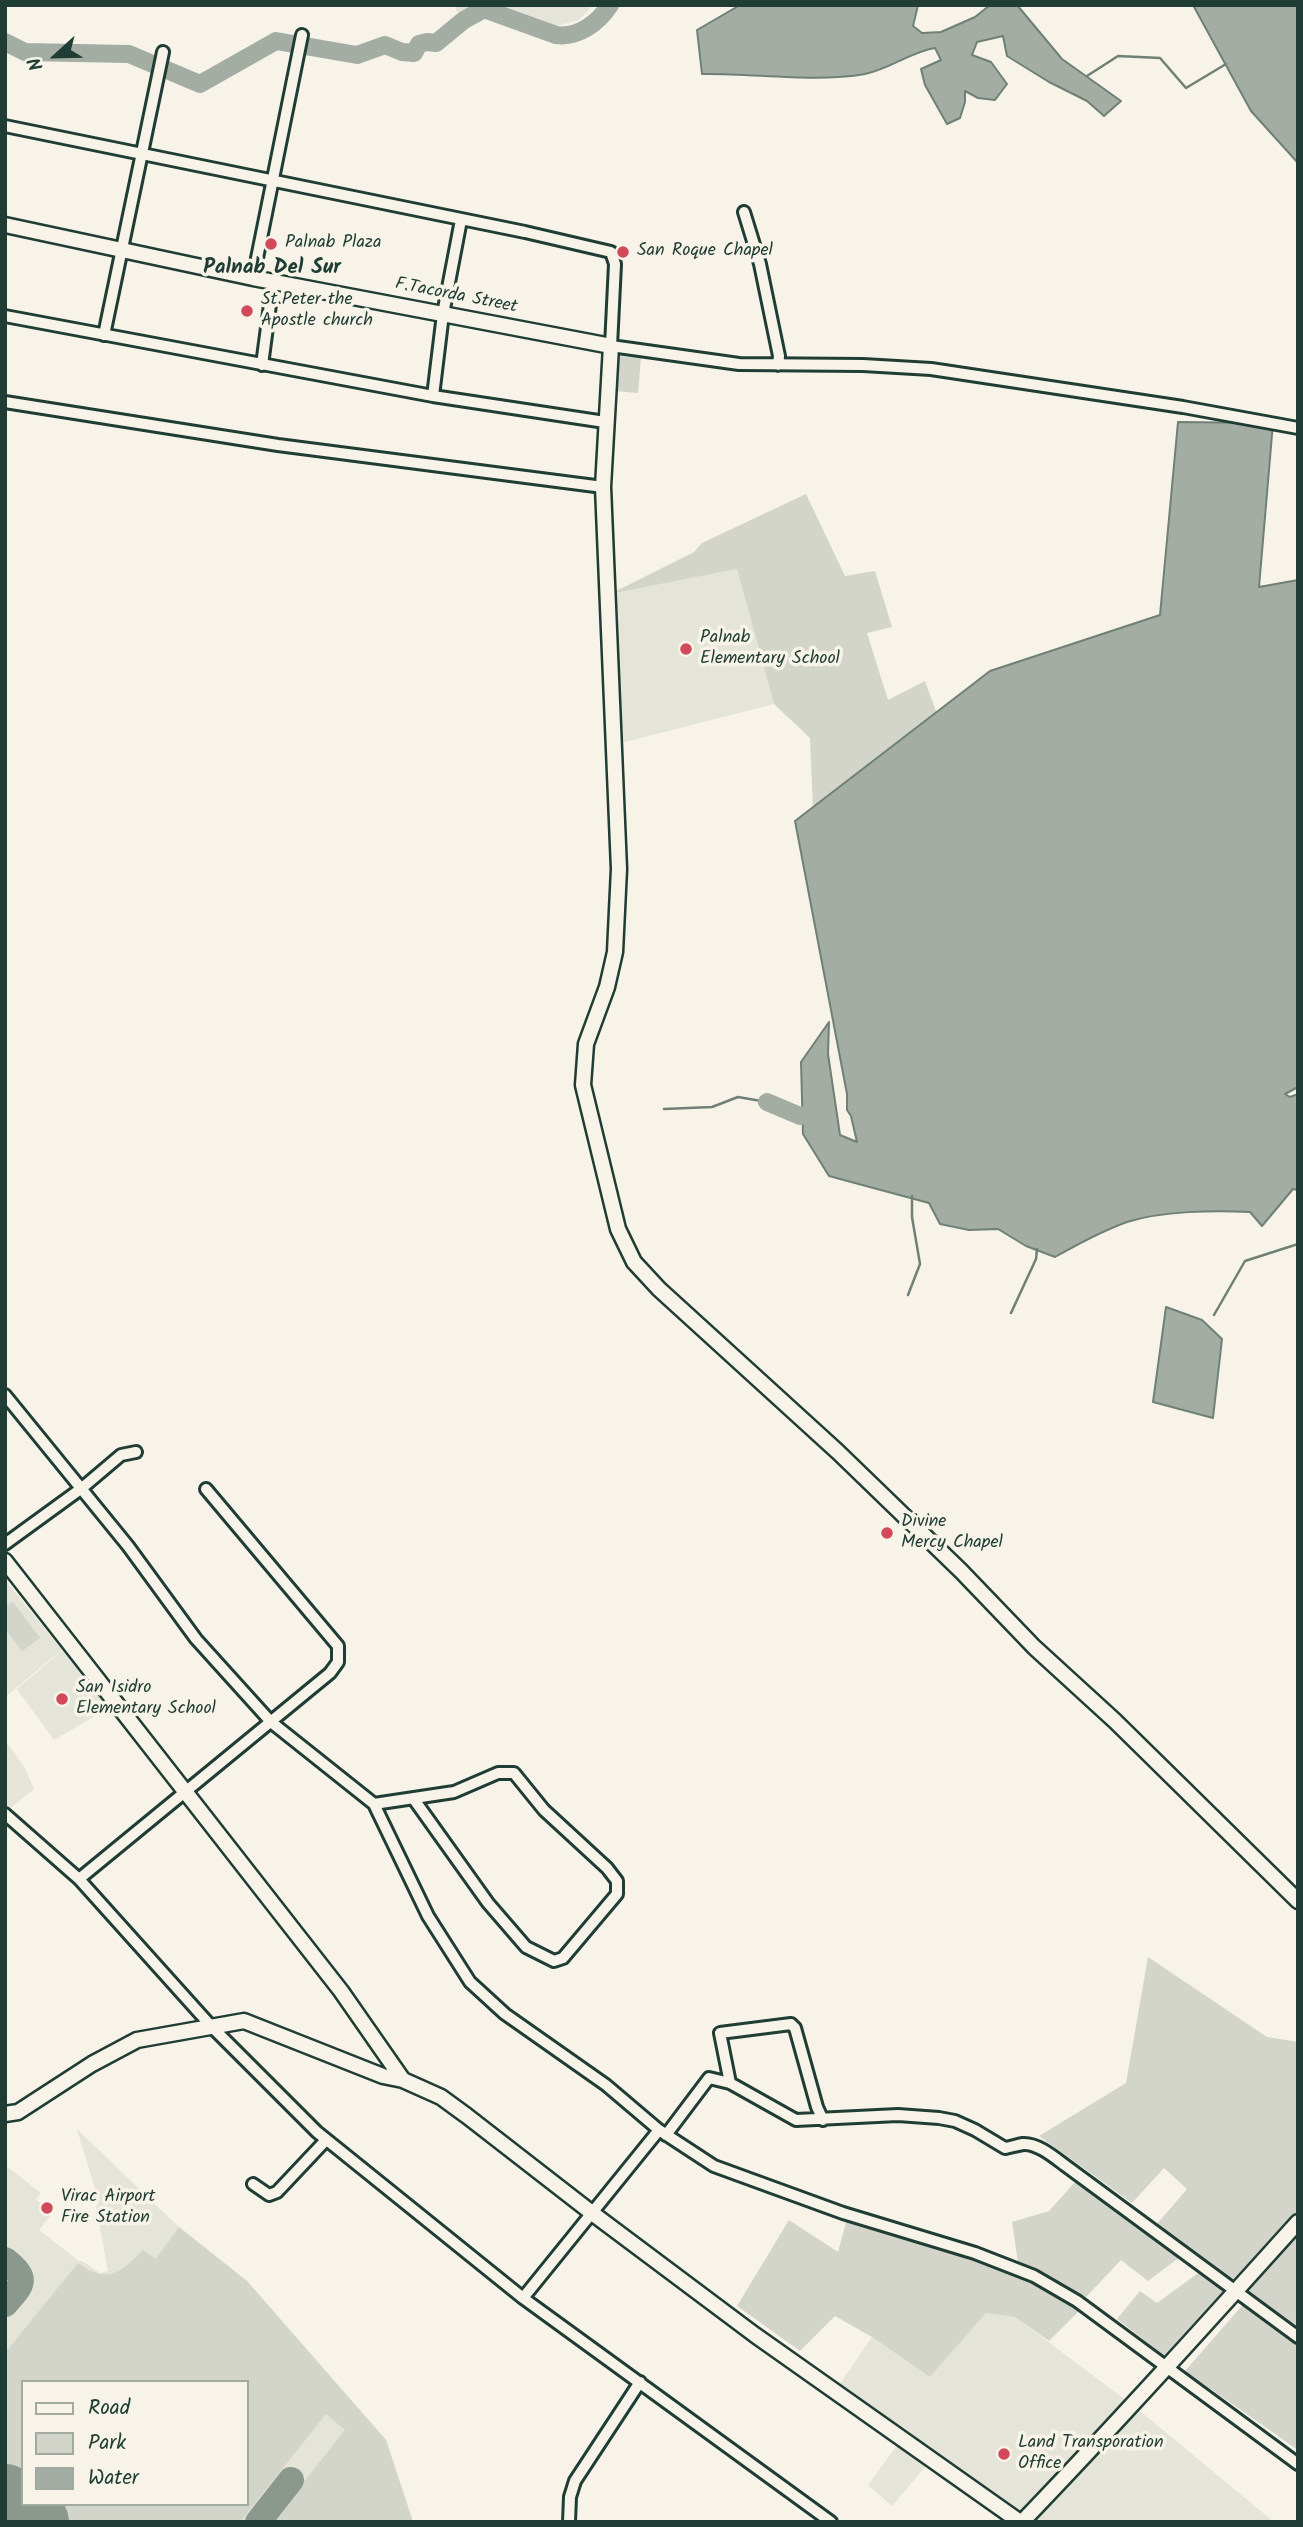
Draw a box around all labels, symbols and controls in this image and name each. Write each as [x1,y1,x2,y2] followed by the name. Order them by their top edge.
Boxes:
[21,21,91,91] north arrow
[20,53,53,75] text: N
[285,233,381,255] place label: Palnab Plaza
[263,236,279,252] marker: Palnab Plaza
[637,241,773,263] place label: San Roque Chapel
[615,244,631,260] marker: San Roque Chapel
[203,256,341,282] district label: Palnab Del Sur
[393,275,519,319] street label: F.Tacorda Street
[261,290,373,332] place label: St.Peter the Apostle church
[239,303,255,319] marker: St.Peter the Apostle church
[700,628,840,670] place label: Palnab Elementary School
[678,641,694,657] marker: Palnab Elementary School
[901,1512,1003,1554] place label: Divine Mercy Chapel
[879,1525,895,1541] marker: Divine Mercy Chapel
[76,1678,216,1720] place label: San Isidro Elementary School
[54,1691,70,1707] marker: San Isidro Elementary School
[61,2187,155,2230] place label: Virac Airport Fire Station
[39,2200,55,2216] marker: Virac Airport Fire Station
[21,2380,248,2506] legend
[88,2392,130,2425] text: Road
[88,2427,126,2460] text: Park
[1018,2433,1164,2476] place label: Land Transporation Office
[996,2446,1012,2462] marker: Land Transporation Office
[88,2462,139,2495] text: Water

